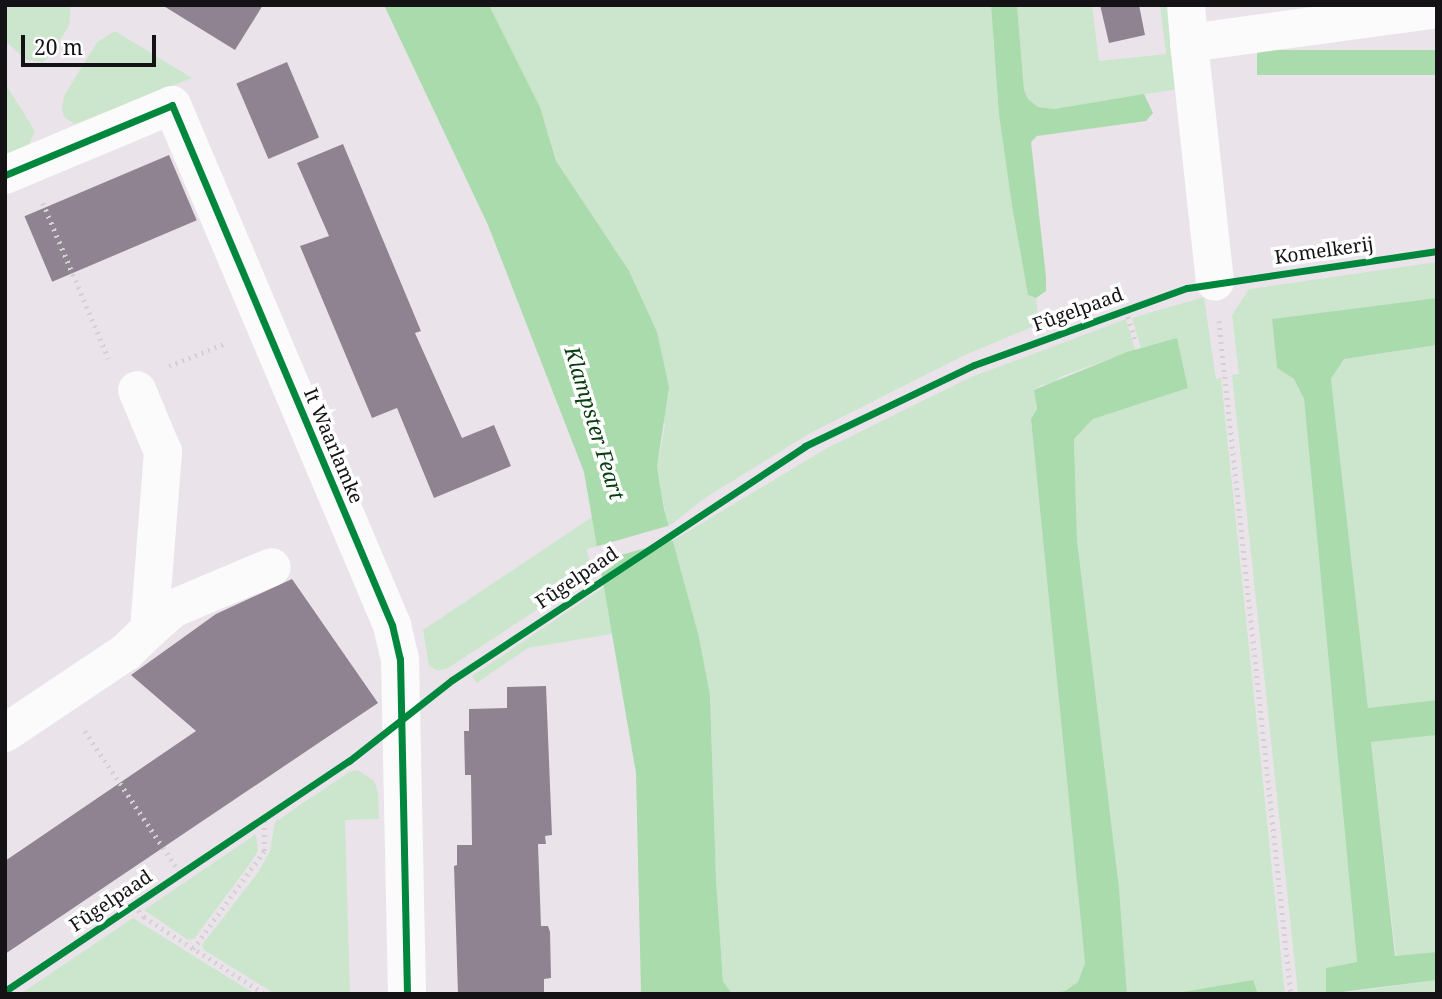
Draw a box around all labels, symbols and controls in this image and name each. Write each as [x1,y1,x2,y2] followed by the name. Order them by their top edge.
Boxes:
[24,21,159,65] scale bar
[34,33,83,61] text: 20 m
[1273,233,1375,269] street label: Komelkerij
[1030,283,1126,337] street label: Fûgelpaad
[560,343,630,503] water label: Klampster Feart
[298,385,368,507] street label: It Waarlamke
[532,542,622,614] street label: Fûgelpaad
[66,865,156,937] street label: Fûgelpaad

